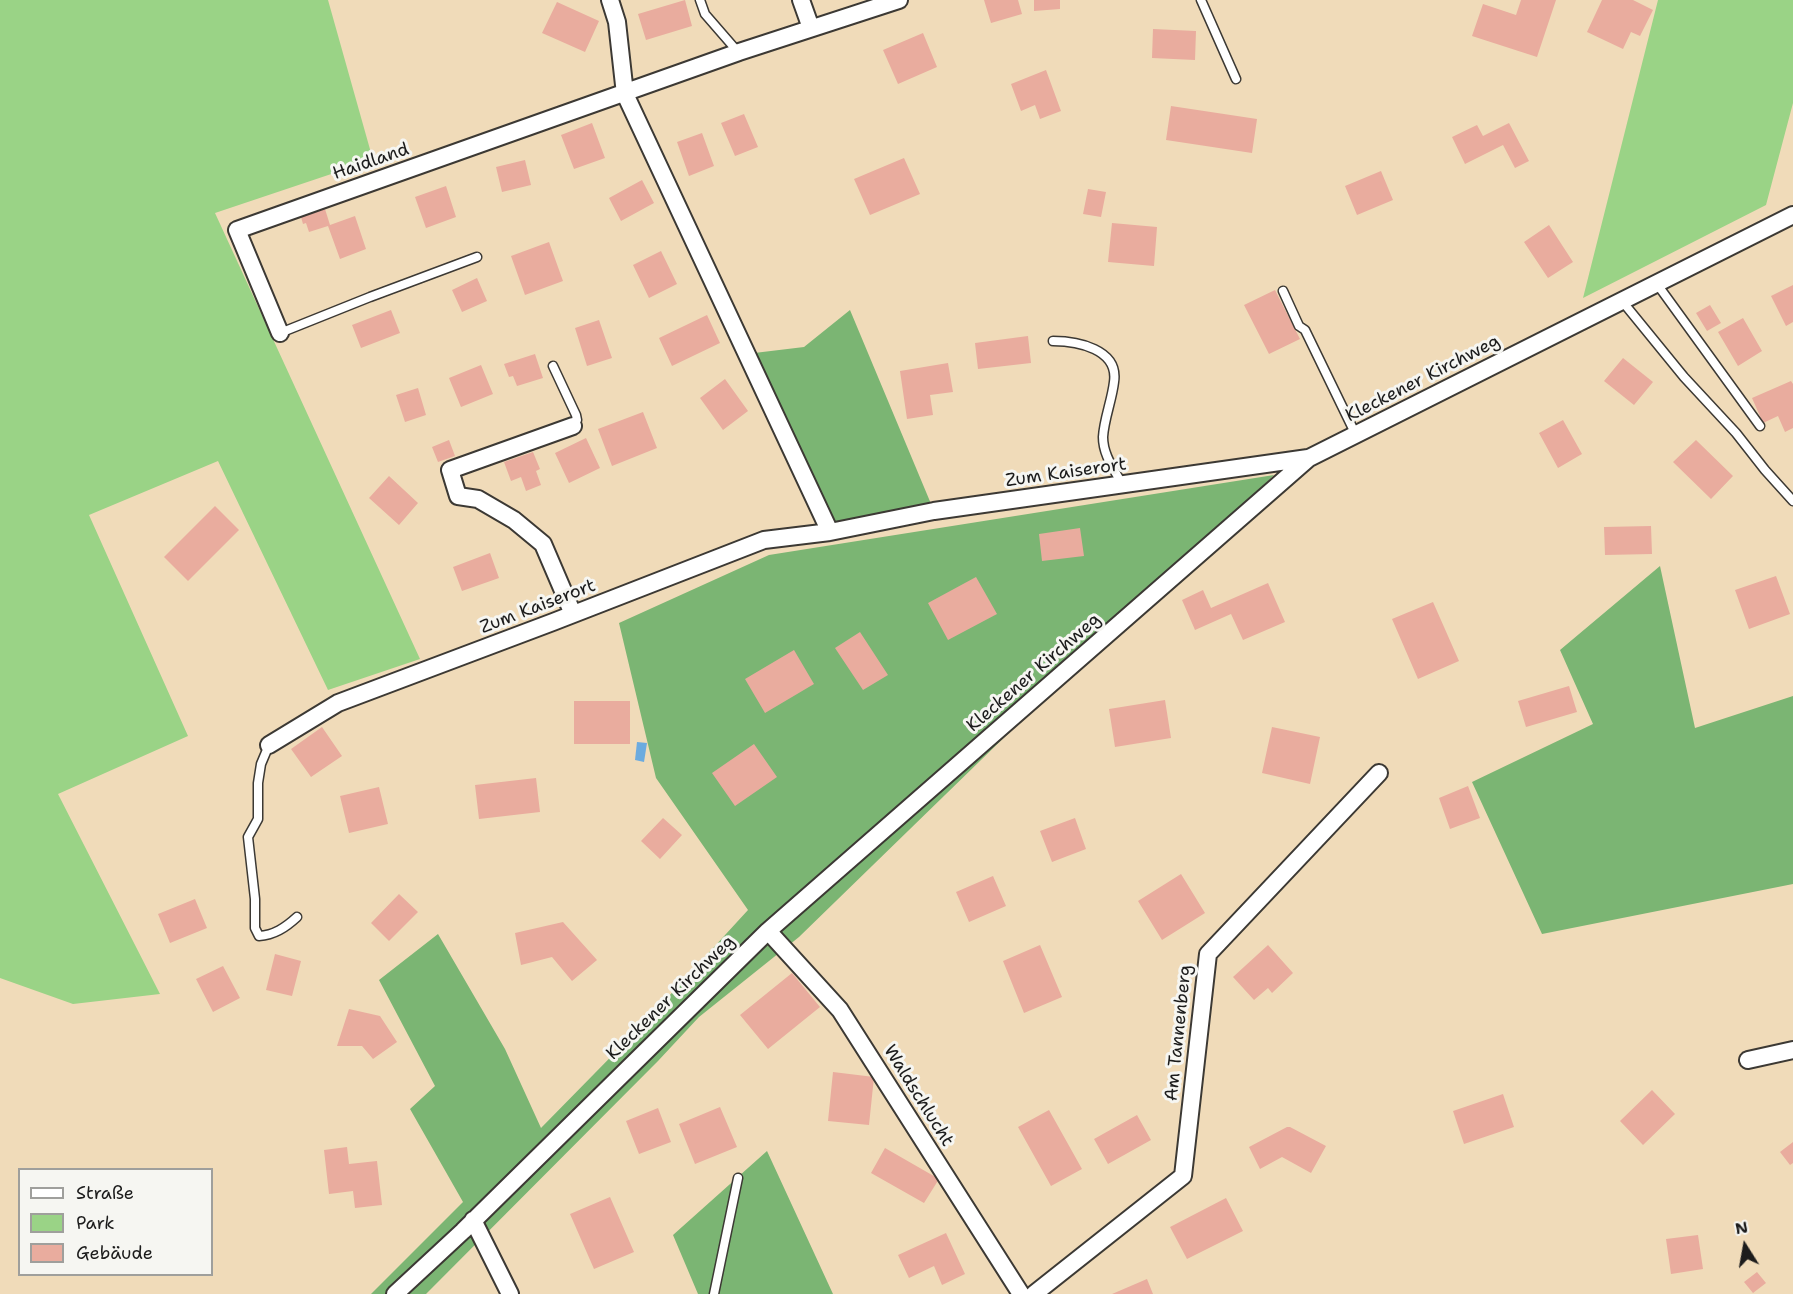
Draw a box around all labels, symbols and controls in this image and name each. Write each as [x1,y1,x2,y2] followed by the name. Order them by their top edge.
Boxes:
[330,139,412,185] street label: Haidland
[1342,331,1504,427] street label: Kleckener Kirchweg
[1004,454,1128,492] street label: Zum Kaiserort
[477,575,599,639] street label: Zum Kaiserort
[963,609,1105,737] street label: Kleckener Kirchweg
[602,931,740,1065] street label: Kleckener Kirchweg
[1161,964,1197,1102] street label: Am Tannenberg
[878,1041,958,1151] street label: Waldschlucht
[18,1168,213,1276] legend
[76,1181,134,1205] text: Straße
[76,1211,115,1235] text: Park
[1715,1216,1775,1276] north arrow
[1733,1216,1750,1239] text: N
[76,1241,153,1265] text: Gebäude

